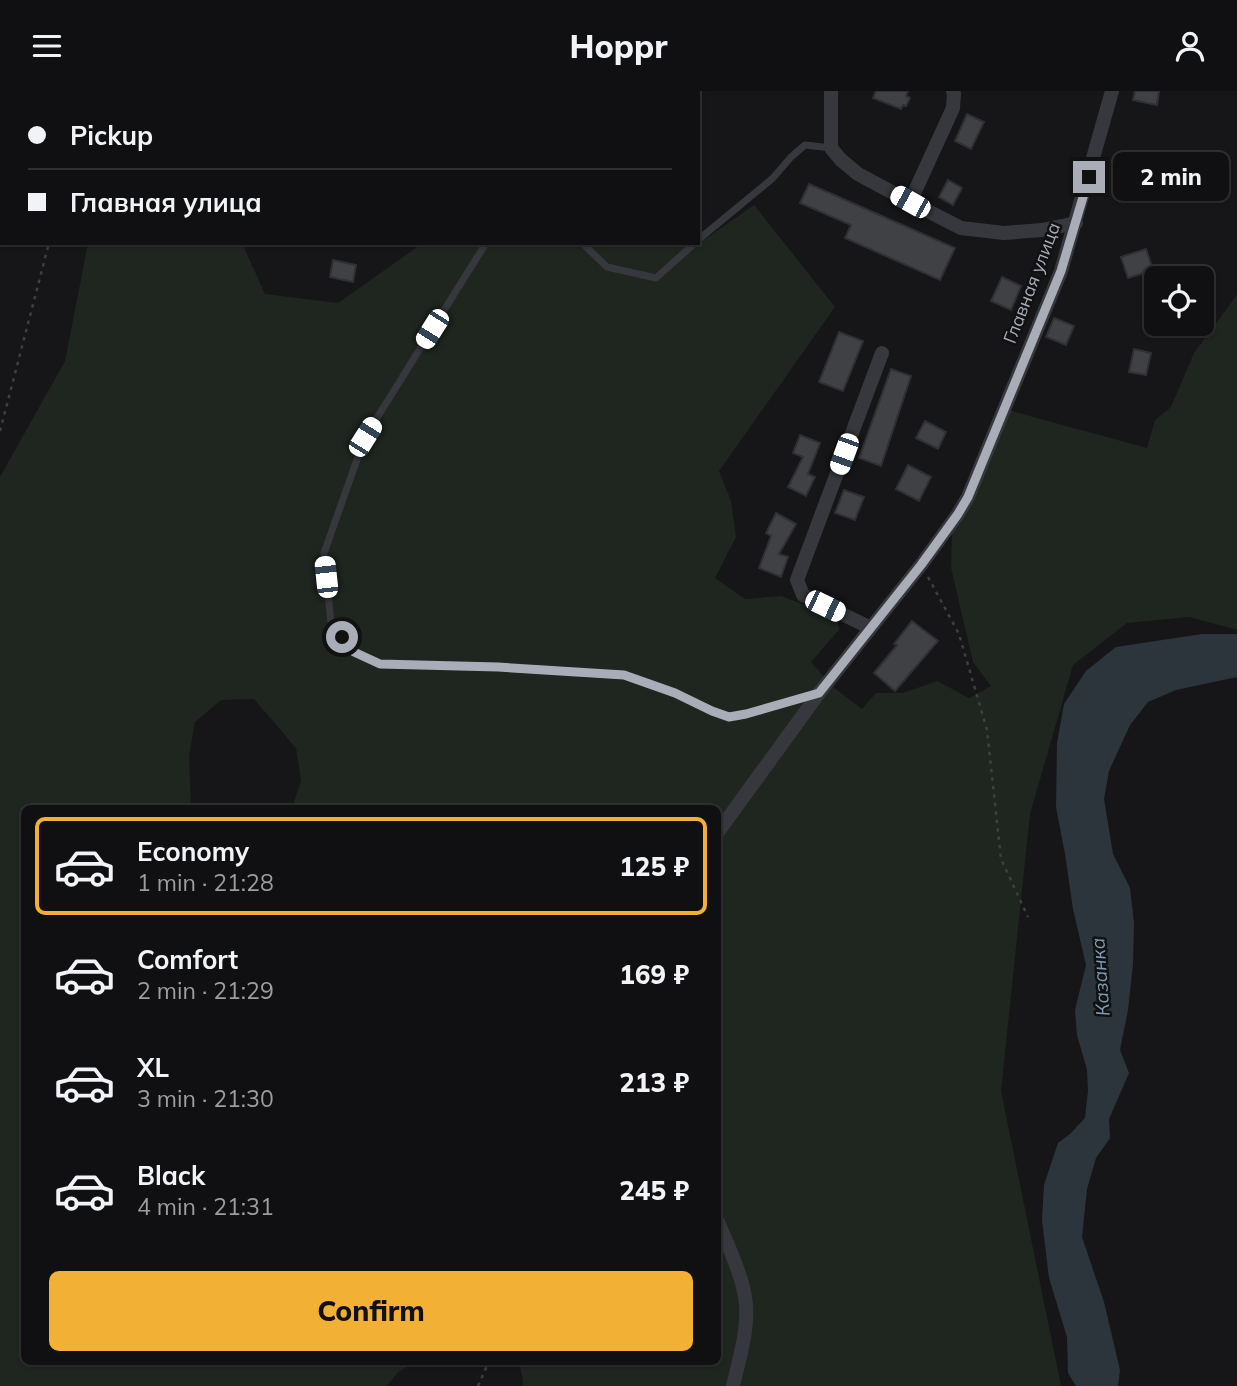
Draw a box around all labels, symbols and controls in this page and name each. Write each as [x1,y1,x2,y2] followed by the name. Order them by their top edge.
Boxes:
[570,26,667,66] text: Hoppr
[28,27,66,65] icon: menu
[1171,27,1209,65] icon: person
[70,119,153,152] text: Pickup
[1114,153,1229,201] callout: 2 min
[1073,161,1105,193] route end
[1140,162,1202,191] text: 2 min
[887,183,934,221] car
[70,186,262,219] text: Главная улица
[998,219,1065,347] street label: Главная улица
[1144,266,1214,336] map controls
[1144,266,1214,336] button: locate
[412,306,453,352] car
[345,414,386,460] car
[827,431,862,477] car
[314,555,339,599] car
[802,587,849,625] car
[326,621,358,653] route start
[53,835,116,898] icon: car
[137,835,249,868] text: Economy
[619,850,689,883] text: 125 ₽
[137,868,274,897] text: 1 min · 21:28
[1085,937,1115,1017] water label: Казанка
[53,943,116,1006] icon: car
[137,943,238,976] text: Comfort
[619,958,689,991] text: 169 ₽
[137,976,274,1005] text: 2 min · 21:29
[53,1051,116,1114] icon: car
[137,1051,169,1084] text: XL
[619,1066,689,1099] text: 213 ₽
[137,1084,274,1113] text: 3 min · 21:30
[53,1159,116,1222] icon: car
[137,1159,205,1192] text: Black
[619,1174,689,1207] text: 245 ₽
[137,1192,274,1221] text: 4 min · 21:31
[49,1271,693,1351] button: Confirm

